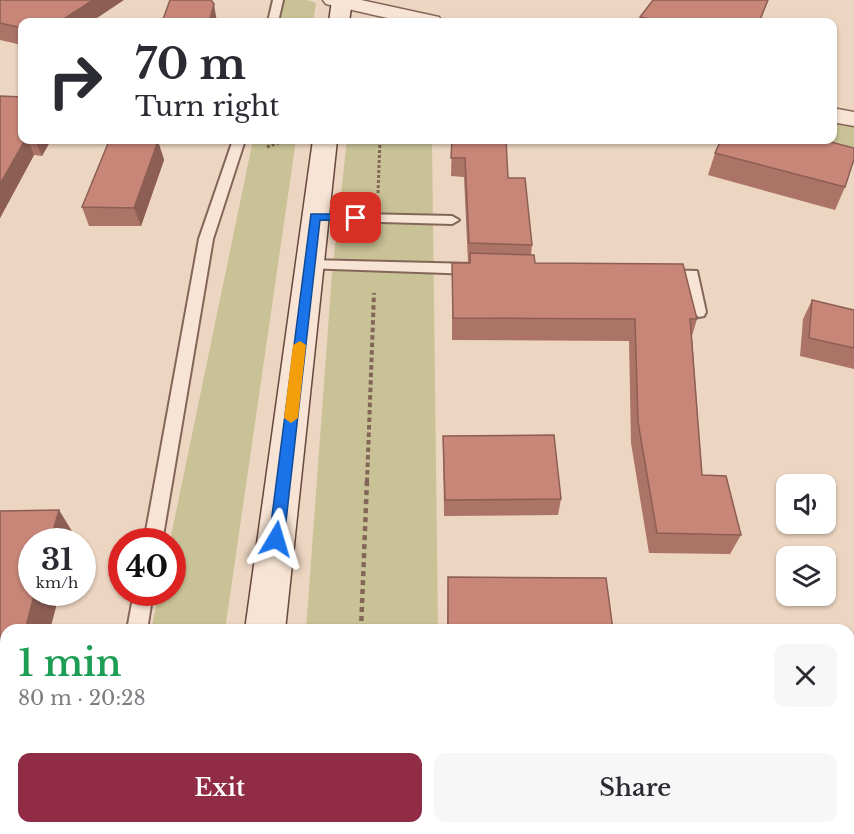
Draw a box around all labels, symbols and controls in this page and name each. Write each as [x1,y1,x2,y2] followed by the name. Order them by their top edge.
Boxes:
[135,38,246,90] text: 70 m
[36,42,114,120] icon: right
[135,90,279,123] text: Turn right
[330,192,381,243] pin
[339,201,372,234] icon: arrive
[776,474,836,606] map controls
[776,474,836,534] button: sound
[244,507,308,571] position arrow
[108,528,186,606] speed limit sign: 40
[41,541,73,578] text: 31
[776,546,836,606] button: layers
[36,573,78,592] text: km/h
[18,641,122,686] text: 1 min
[774,644,837,707] button: close
[18,686,146,710] text: 80 m · 20:28
[18,753,422,822] button: Exit
[434,753,837,822] button: Share

